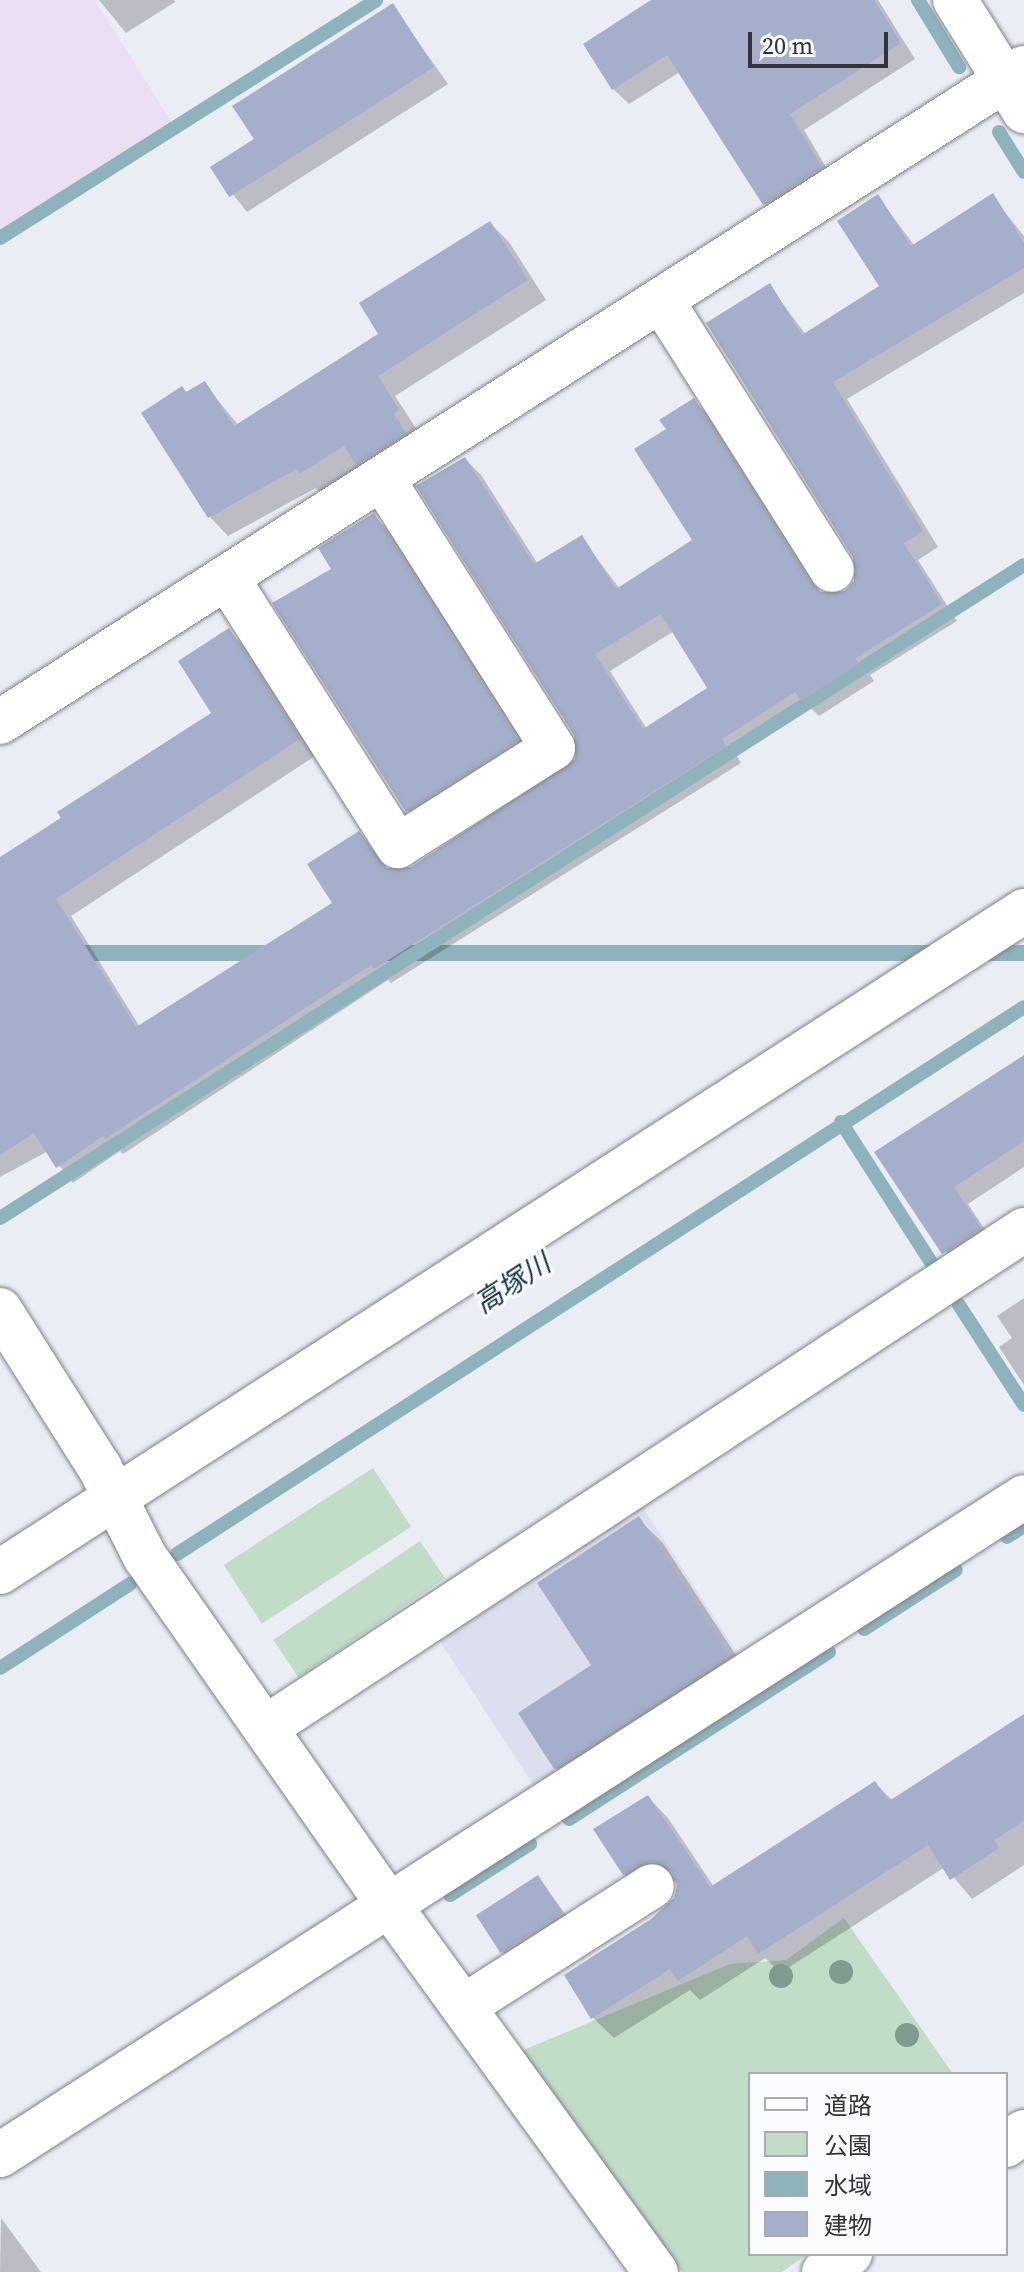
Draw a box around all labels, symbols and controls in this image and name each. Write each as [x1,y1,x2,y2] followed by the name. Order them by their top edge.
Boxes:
[752,16,892,66] scale bar
[762,29,813,62] text: 20 m
[468,1246,556,1320] water label: 高塚川
[748,2072,1008,2256] legend
[824,2089,872,2122] text: 道路
[824,2129,872,2162] text: 公園
[824,2169,872,2202] text: 水域
[824,2209,872,2242] text: 建物

